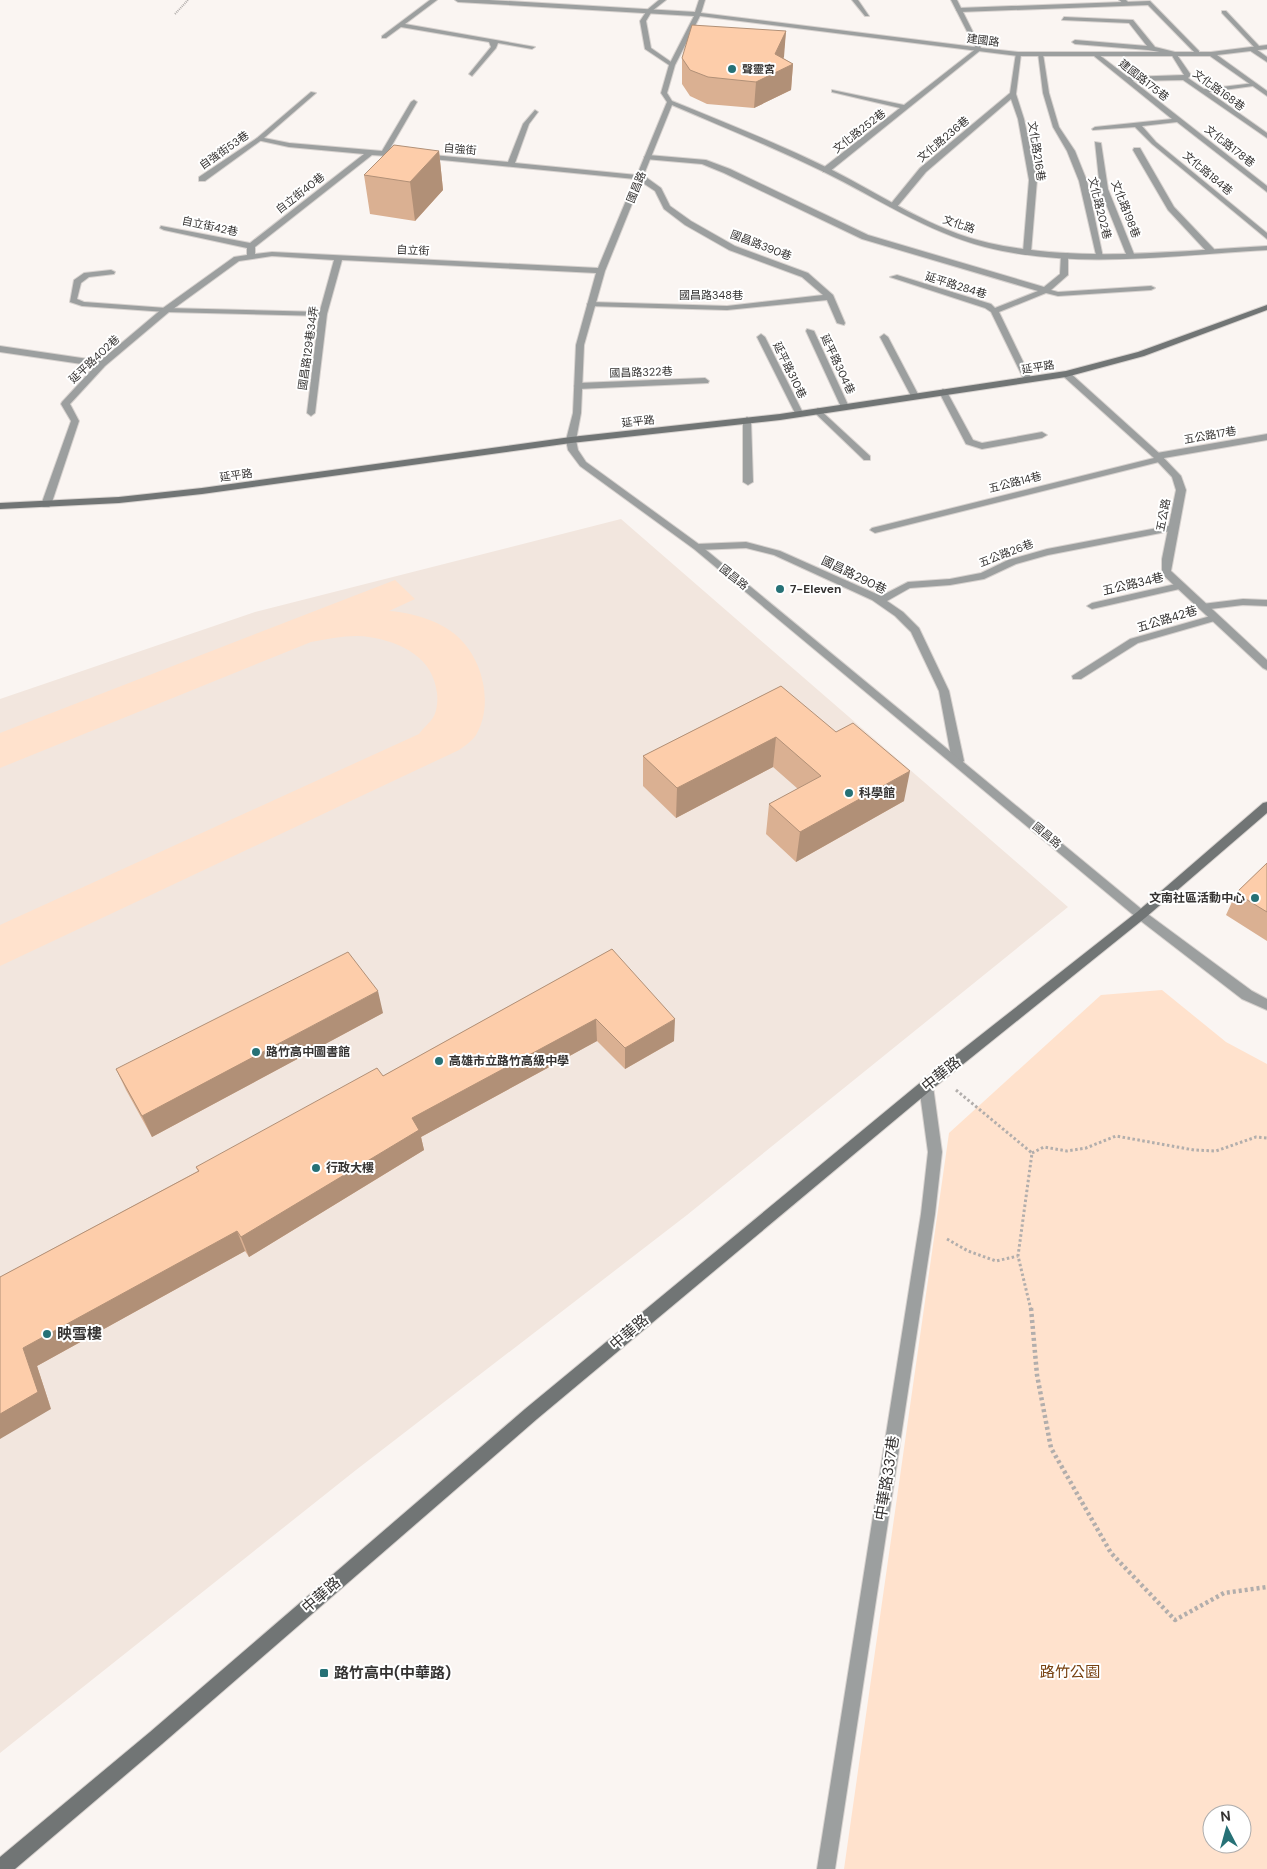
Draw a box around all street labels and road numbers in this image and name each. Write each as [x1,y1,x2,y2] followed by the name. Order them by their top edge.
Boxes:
[966,31,1000,49] street label: 建國路
[1116,56,1172,104] street label: 建國路175巷
[1190,66,1248,114] street label: 文化路168巷
[830,106,888,156] street label: 文化路252巷
[914,113,972,165] street label: 文化路236巷
[1025,120,1049,182] street label: 文化路216巷
[1202,122,1258,170] street label: 文化路178巷
[197,128,251,172] street label: 自強街53巷
[443,141,477,157] street label: 自強街
[1180,148,1236,198] street label: 文化路184巷
[623,169,649,205] street label: 國昌路
[273,170,327,216] street label: 自立街40巷
[1085,175,1115,241] street label: 文化路202巷
[1109,178,1143,240] street label: 文化路198巷
[941,212,977,236] street label: 文化路
[181,213,239,239] street label: 自立街42巷
[728,227,794,263] street label: 國昌路390巷
[396,242,430,258] street label: 自立街
[924,269,988,301] street label: 延平路284巷
[679,288,743,302] street label: 國昌路348巷
[295,305,321,391] street label: 國昌路129巷34弄
[66,332,122,386] street label: 延平路402巷
[818,332,858,396] street label: 延平路304巷
[770,339,810,401] street label: 延平路310巷
[1021,358,1055,376] street label: 延平路
[609,364,673,380] street label: 國昌路322巷
[621,412,655,430] street label: 延平路
[1183,423,1237,447] street label: 五公路17巷
[219,466,253,484] street label: 延平路
[987,469,1043,495] street label: 五公路14巷
[1153,497,1173,533] street label: 五公路
[977,536,1035,570] street label: 五公路26巷
[819,552,889,598] street label: 國昌路290巷
[717,561,751,593] street label: 國昌路
[1101,569,1165,599] street label: 五公路34巷
[1135,602,1199,636] street label: 五公路42巷
[1030,819,1064,851] street label: 國昌路
[917,1052,965,1096] street label: 中華路
[605,1310,653,1354] street label: 中華路
[870,1434,904,1522] street label: 中華路337巷
[297,1573,345,1617] street label: 中華路

